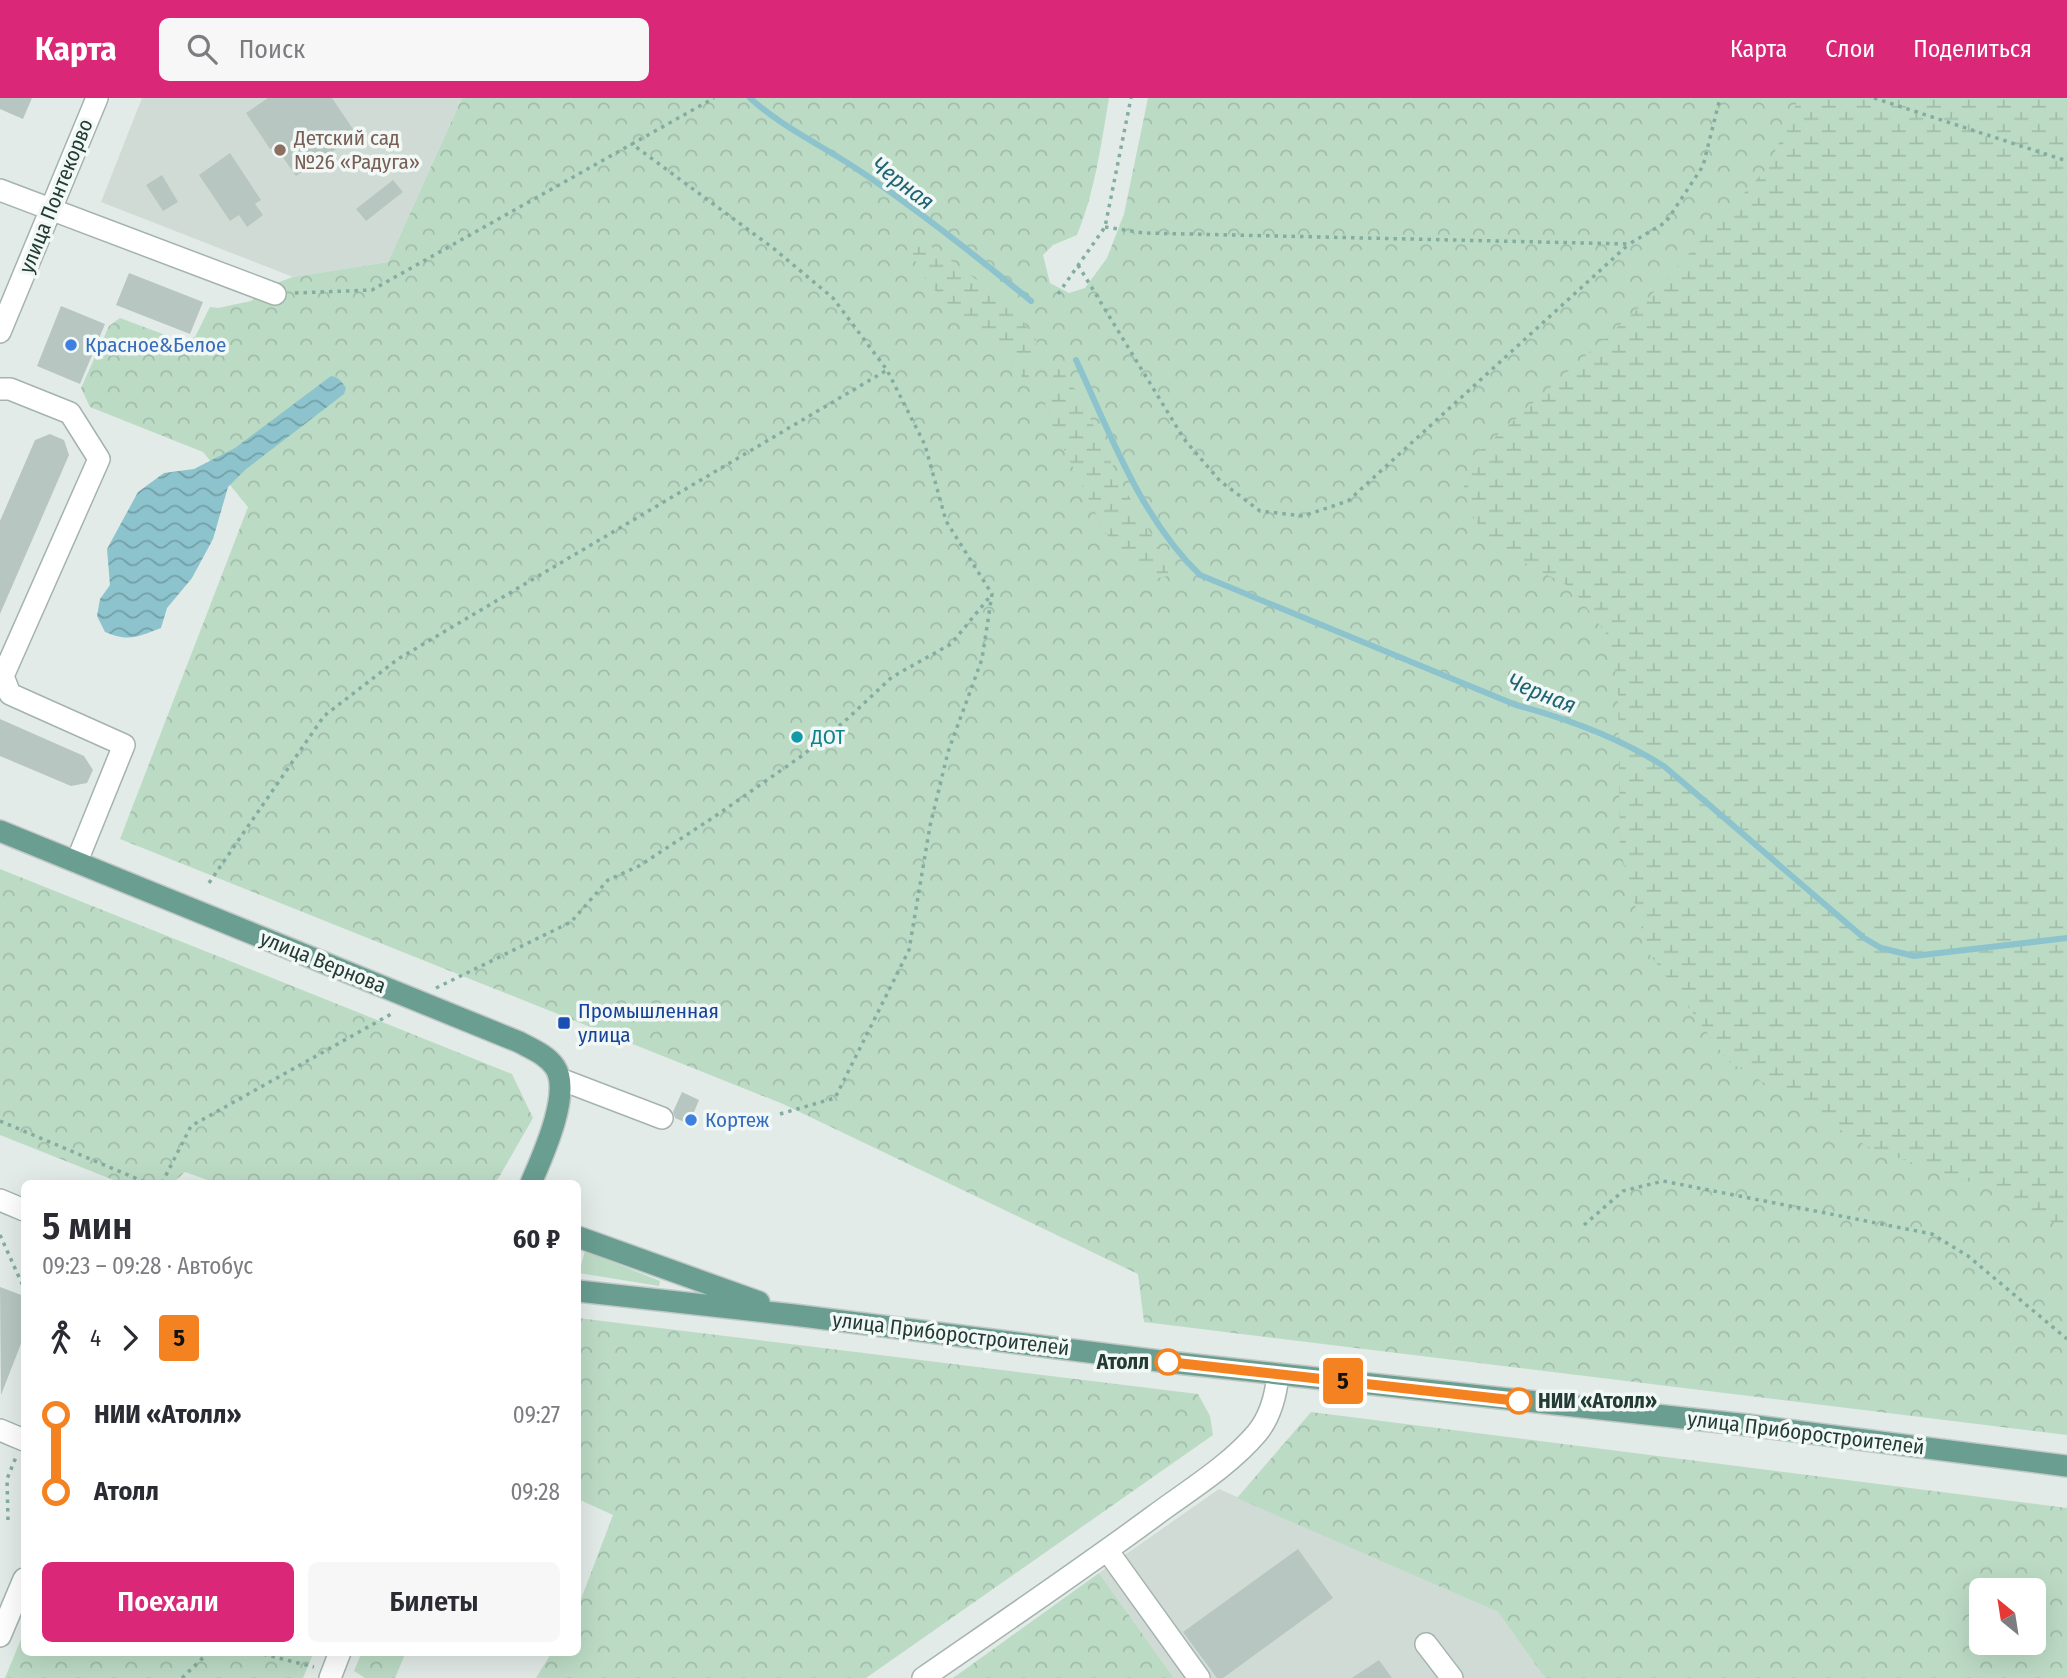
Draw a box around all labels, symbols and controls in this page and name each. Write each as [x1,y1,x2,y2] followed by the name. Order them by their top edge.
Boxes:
[159,18,649,81] search box
[35,29,117,69] text: Карта
[183,30,221,68] icon: search
[239,34,305,65] text: Поиск
[1730,35,1787,63] text: Карта
[1825,35,1875,63] text: Слои
[1913,35,2032,63] text: Поделиться
[13,115,99,277] street label: улица Понтекорво
[293,125,420,175] place label: Детский сад №26 «Радуга»
[272,142,288,158] marker: Детский сад №26 «Радуга»
[866,150,940,216] water label: Черная
[85,332,226,358] place label: Красное&Белое
[63,337,79,353] marker: Красное&Белое
[1504,667,1580,719] water label: Черная
[810,724,845,750] place label: ДОТ
[789,729,805,745] marker: ДОТ
[256,925,390,999] street label: улица Вернова
[578,998,719,1048] place label: Промышленная улица
[556,1015,572,1031] marker: Промышленная улица
[705,1107,770,1133] place label: Кортеж
[683,1112,699,1128] marker: Кортеж
[42,1203,132,1249] text: 5 мин
[513,1224,560,1255] text: 60 ₽
[42,1252,253,1280] text: 09:23 – 09:28 · Автобус
[831,1307,1071,1361] street label: улица Приборостроителей
[42,1319,80,1357] icon: walk
[111,1319,149,1357] icon: forward
[90,1324,101,1352] text: 4
[173,1324,185,1352] text: 5
[1096,1349,1149,1375] place label: Атолл
[1155,1349,1181,1375] marker: Атолл
[1320,1358,1366,1404] line badge: 5
[1337,1367,1349,1395] text: 5
[1506,1388,1532,1414] marker: НИИ «Атолл»
[1538,1388,1657,1414] place label: НИИ «Атолл»
[94,1399,242,1430] text: НИИ «Атолл»
[513,1401,560,1429] text: 09:27
[1686,1406,1926,1460] street label: улица Приборостроителей
[94,1476,159,1507] text: Атолл
[511,1478,560,1506] text: 09:28
[42,1562,294,1642] button: Поехали
[308,1562,560,1642] button: Билеты
[1969,1578,2046,1656] north arrow
[1969,1578,2046,1655] map controls

